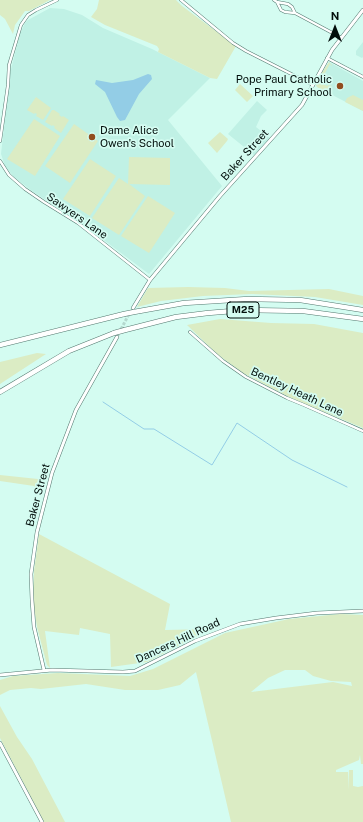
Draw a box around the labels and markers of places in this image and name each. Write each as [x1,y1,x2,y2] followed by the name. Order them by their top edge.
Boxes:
[236,73,332,99] place label: Pope Paul Catholic Primary School
[335,81,345,91] marker: Pope Paul Catholic Primary School
[100,124,174,150] place label: Dame Alice Owen's School
[87,132,97,142] marker: Dame Alice Owen's School

